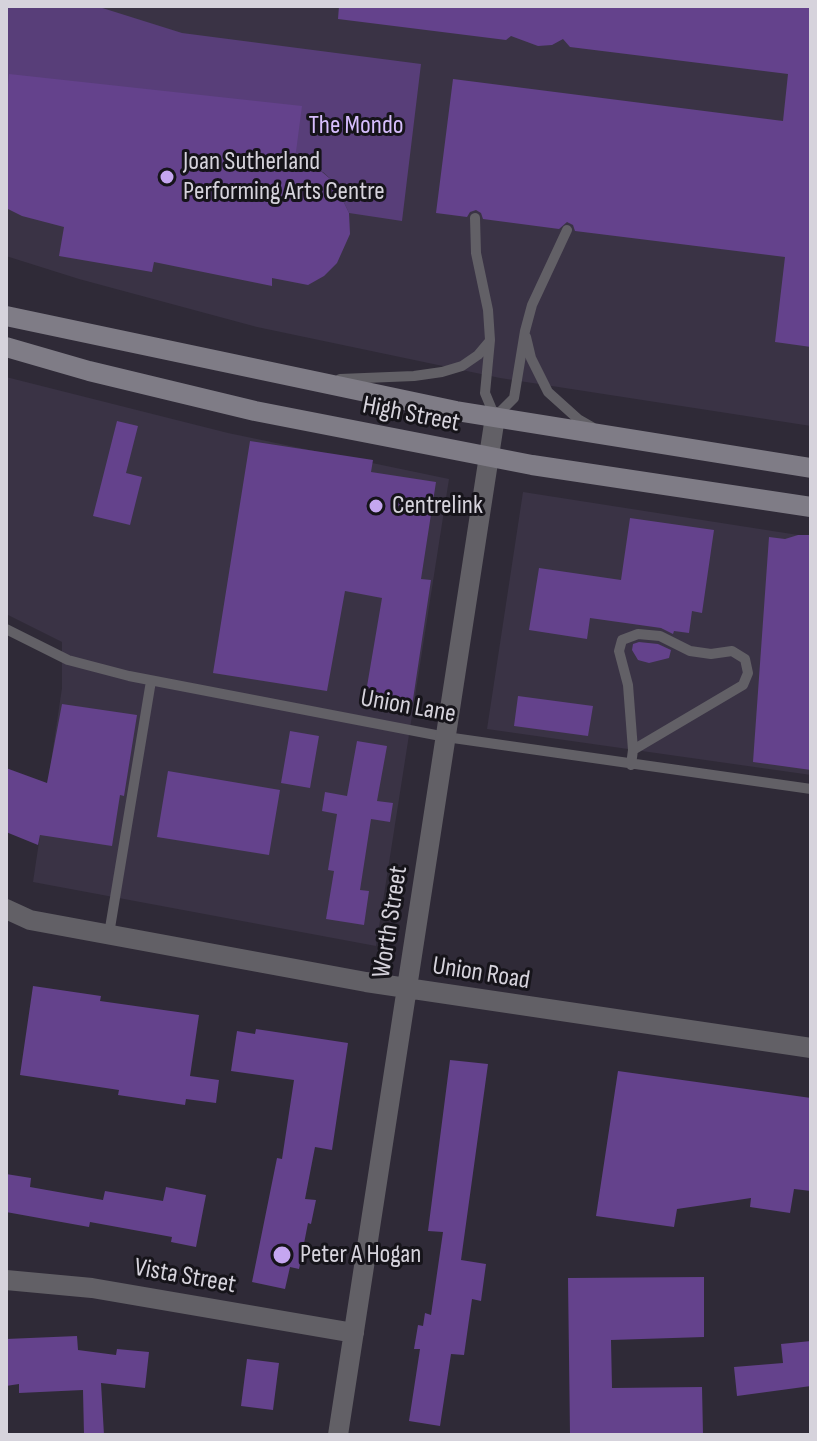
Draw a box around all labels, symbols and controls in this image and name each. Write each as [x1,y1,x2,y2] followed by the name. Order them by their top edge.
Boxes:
[308,110,404,142] park label: The Mondo
[183,146,385,208] place label: Joan Sutherland Performing Arts Centre
[158,168,176,186] marker: Joan Sutherland Performing Arts Centre
[360,390,462,440] street label: High Street
[392,490,483,522] place label: Centrelink
[367,497,385,515] marker: Centrelink
[358,683,458,731] street label: Union Lane
[367,864,415,980] street label: Worth Street
[430,951,532,997] street label: Union Road
[300,1239,421,1271] place label: Peter A Hogan
[271,1244,293,1266] marker: Peter A Hogan
[132,1253,238,1301] street label: Vista Street

